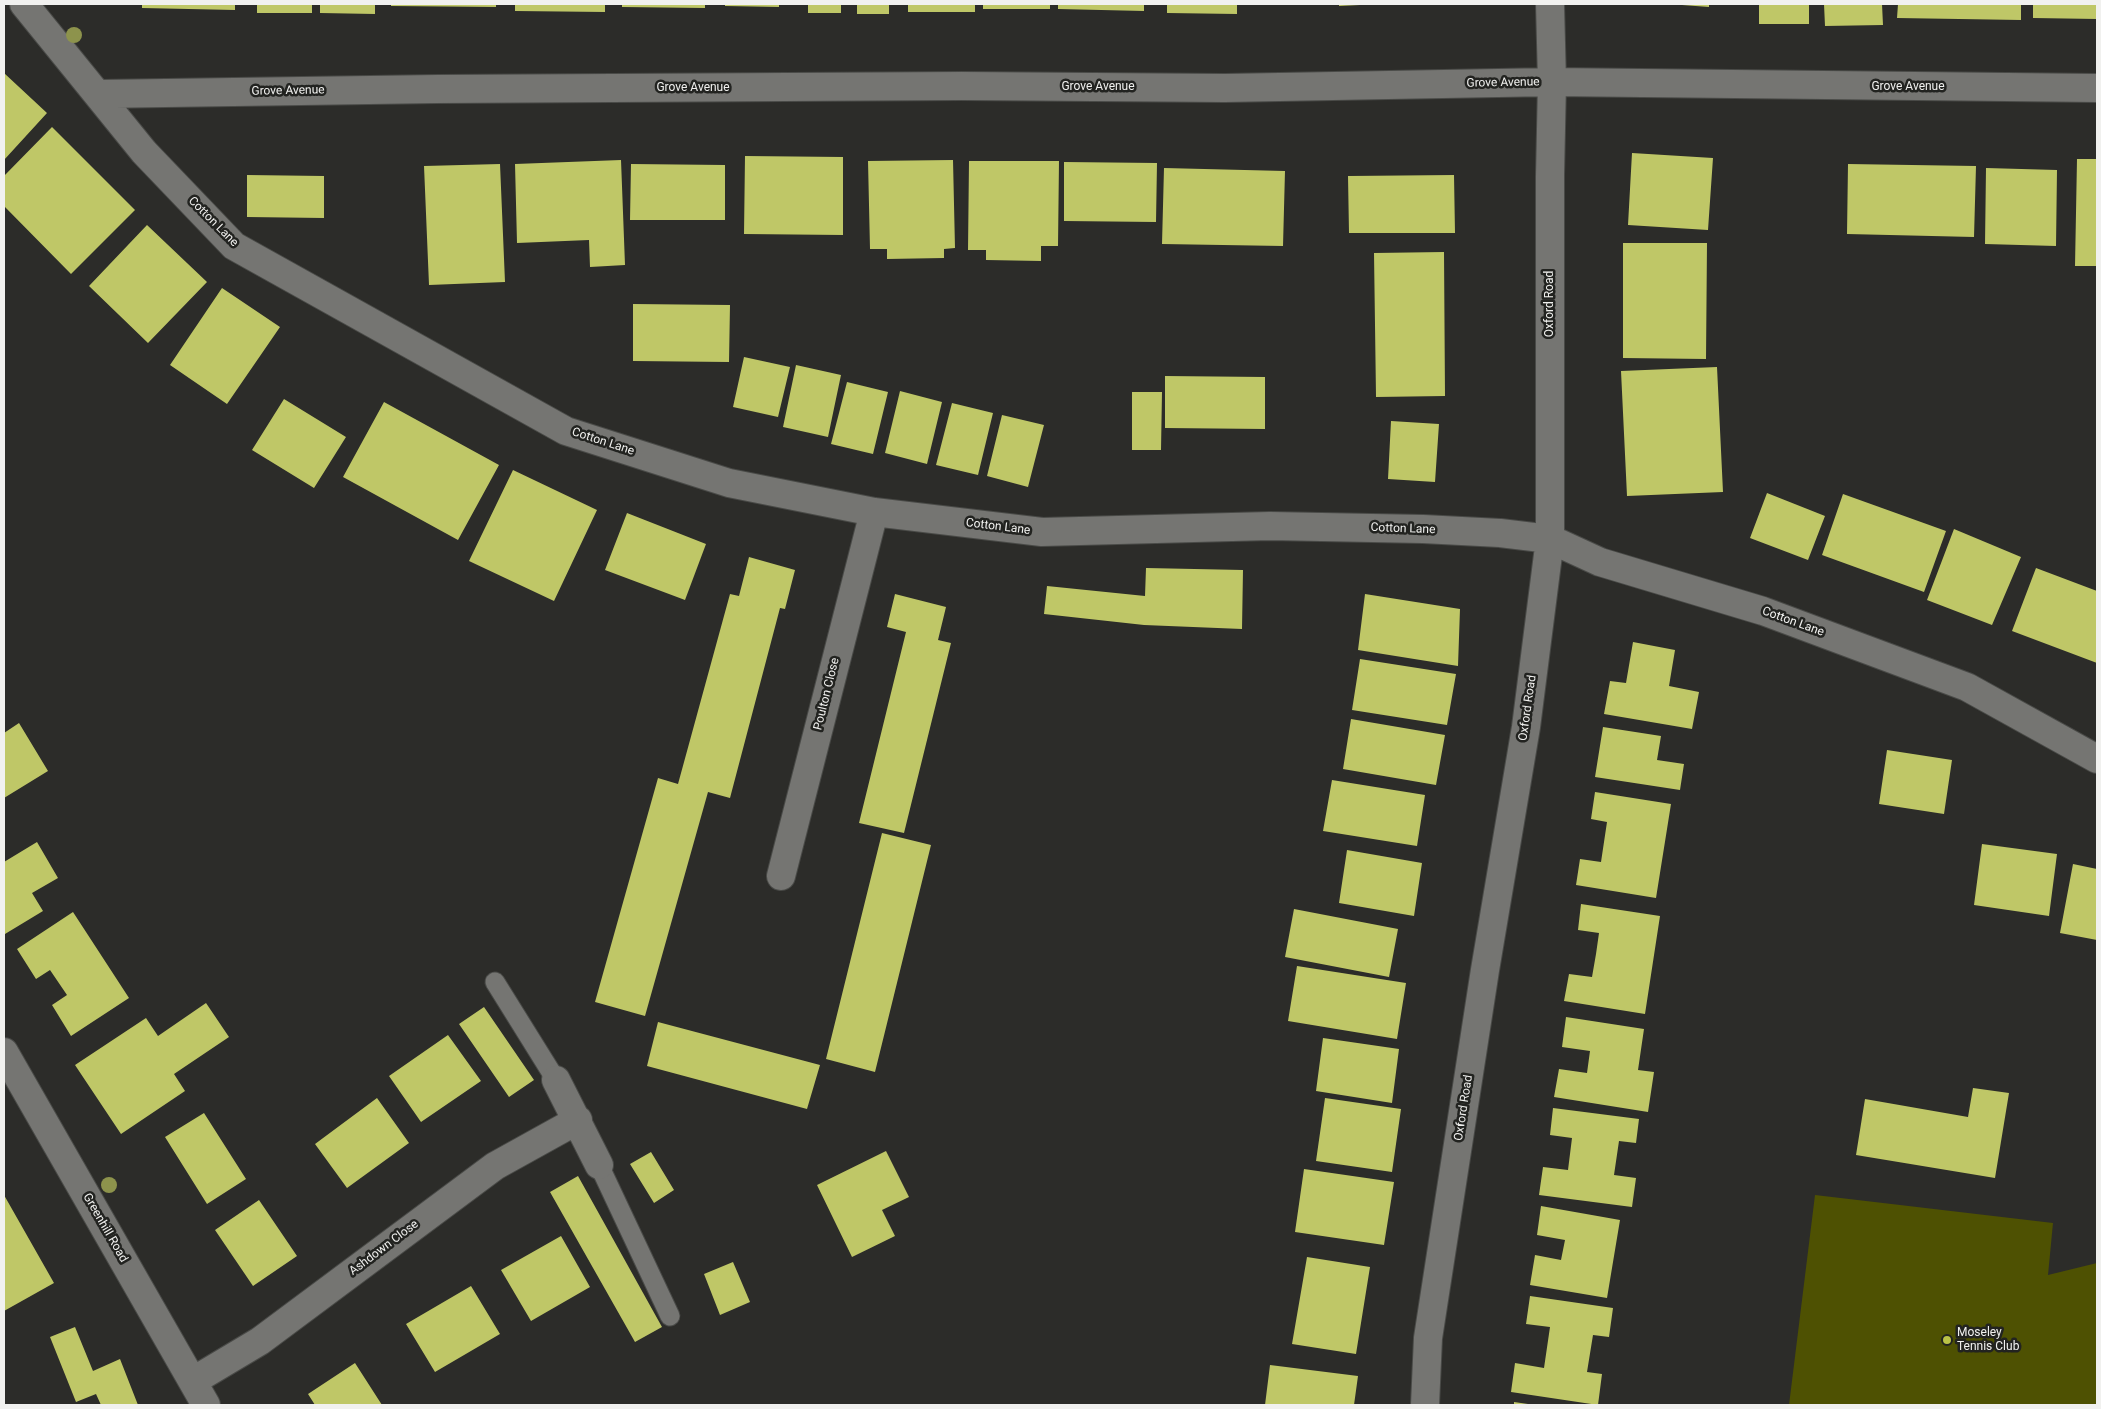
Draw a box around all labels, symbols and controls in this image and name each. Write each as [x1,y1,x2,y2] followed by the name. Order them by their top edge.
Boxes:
[1466,75,1540,91] street label: Grove Avenue
[1061,80,1135,94] street label: Grove Avenue
[1871,80,1945,94] street label: Grove Avenue
[656,81,730,95] street label: Grove Avenue
[251,83,325,99] street label: Grove Avenue
[185,194,241,250] street label: Cotton Lane
[1543,271,1557,337] street label: Oxford Road
[570,425,636,459] street label: Cotton Lane
[965,516,1031,538] street label: Cotton Lane
[1370,521,1436,537] street label: Cotton Lane
[1760,604,1826,640] street label: Cotton Lane
[811,656,843,732] street label: Poulton Close
[1516,674,1540,742] street label: Oxford Road
[1452,1074,1476,1142] street label: Oxford Road
[79,1191,131,1265] street label: Greenhill Road
[347,1217,421,1279] street label: Ashdown Close
[1957,1326,2019,1354] place label: Moseley Tennis Club
[1941,1334,1953,1346] marker: Moseley Tennis Club

